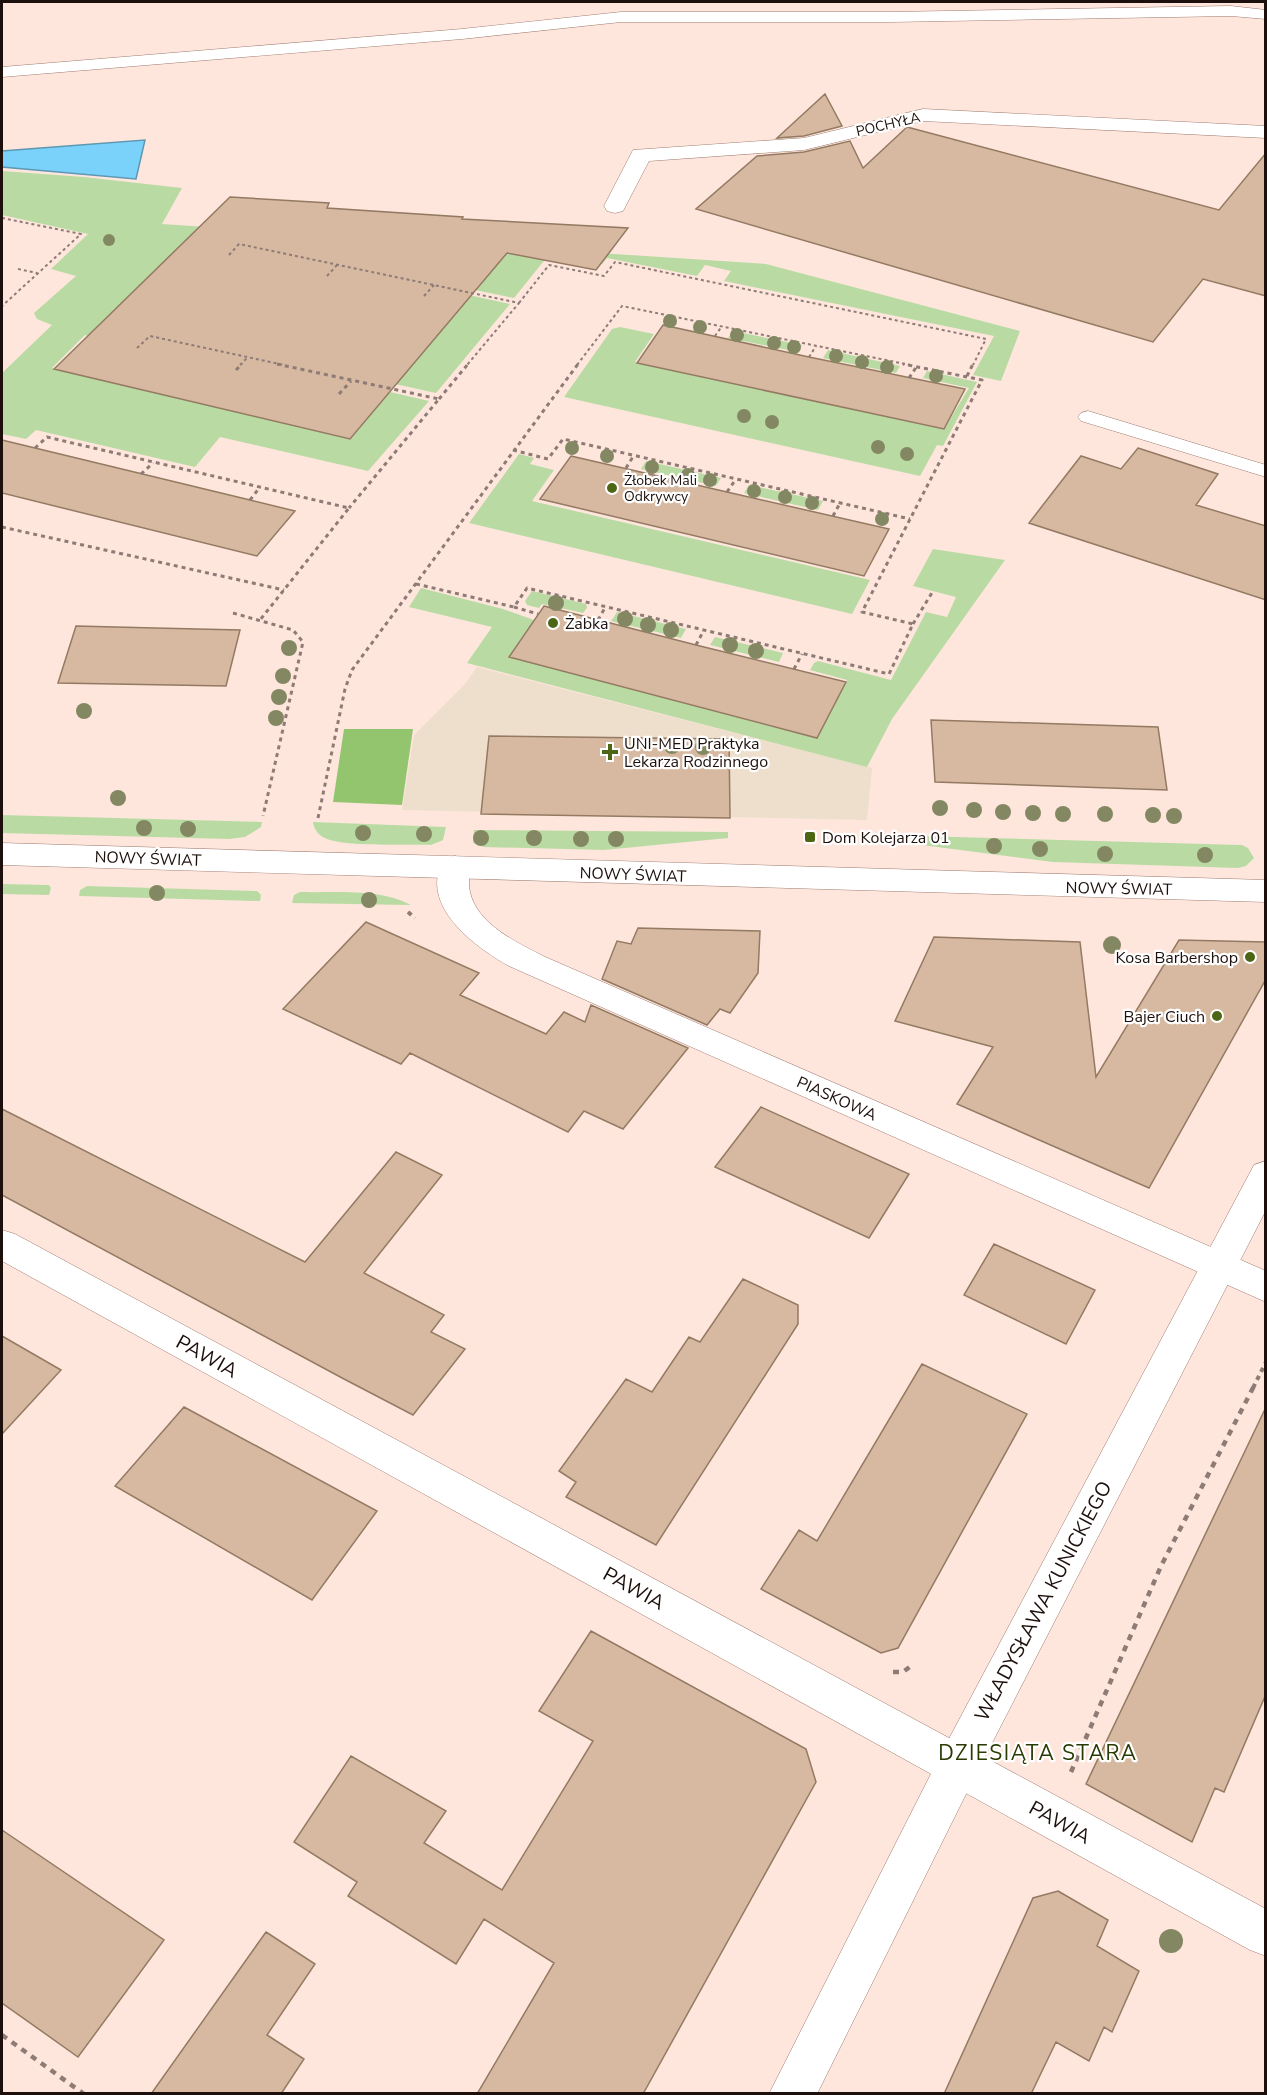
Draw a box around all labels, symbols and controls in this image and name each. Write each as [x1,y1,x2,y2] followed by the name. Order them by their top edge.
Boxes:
[854,108,922,141] street label: POCHYŁA
[624,471,697,506] place label: Żłobek Mali Odkrywcy
[605,481,619,495] marker: Żłobek Mali Odkrywcy
[565,613,608,635] place label: Żabka
[546,616,560,630] marker: Żabka
[624,733,768,773] place label: UNI-MED Praktyka Lekarza Rodzinnego
[601,743,619,761] marker: UNI-MED Praktyka Lekarza Rodzinnego
[822,827,950,849] place label: Dom Kolejarza 01
[803,830,817,844] marker: Dom Kolejarza 01
[94,846,202,872] street label: NOWY ŚWIAT
[579,862,687,888] street label: NOWY ŚWIAT
[1065,877,1173,901] street label: NOWY ŚWIAT
[1115,947,1238,969] place label: Kosa Barbershop
[1243,950,1257,964] marker: Kosa Barbershop
[1124,1006,1205,1028] place label: Bajer Ciuch
[1210,1009,1224,1023] marker: Bajer Ciuch
[793,1071,880,1127] street label: PIASKOWA
[171,1329,243,1385] street label: PAWIA
[968,1476,1118,1726] street label: WŁADYSŁAWA KUNICKIEGO
[598,1561,670,1617] street label: PAWIA
[938,1739,1138,1767] district label: DZIESIĄTA STARA
[1024,1795,1096,1851] street label: PAWIA

